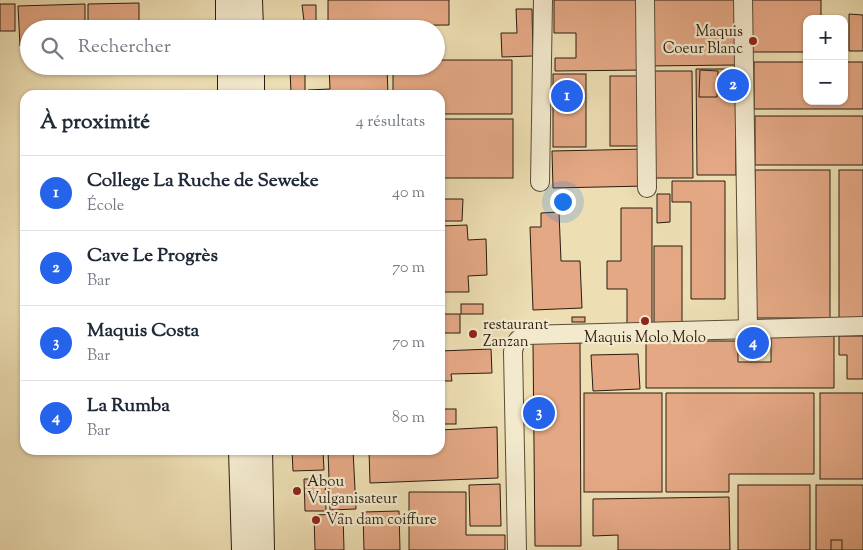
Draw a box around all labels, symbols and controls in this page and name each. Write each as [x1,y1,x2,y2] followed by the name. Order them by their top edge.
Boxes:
[803,15,848,105] map controls
[803,15,848,60] button: +
[20,20,445,75] search box
[663,22,743,60] place label: Maquis Coeur Blanc
[38,34,66,62] icon: search
[78,34,171,61] text: Rechercher
[747,35,759,47] marker: Maquis Coeur Blanc
[803,60,848,105] button: −
[717,66,749,104] pin: 2
[551,77,583,115] pin: 1
[40,108,150,138] text: À proximité
[356,111,425,134] text: 4 résultats
[87,168,319,195] text: College La Ruche de Seweke
[53,182,59,205] text: 1
[392,182,425,205] text: 40 m
[550,189,576,215] your location
[87,195,124,218] text: École
[87,243,218,270] text: Cave Le Progrès
[52,257,60,280] text: 2
[392,257,425,280] text: 70 m
[87,270,110,293] text: Bar
[483,315,548,353] place label: restaurant Zanzan
[639,315,651,327] marker: Maquis Molo Molo
[87,318,199,345] text: Maquis Costa
[737,324,769,362] pin: 4
[467,328,479,340] marker: restaurant Zanzan
[584,328,706,349] place label: Maquis Molo Molo
[53,332,59,355] text: 3
[392,332,425,355] text: 70 m
[87,345,110,368] text: Bar
[87,393,170,420] text: La Rumba
[523,394,555,432] pin: 3
[52,407,60,430] text: 4
[392,407,425,430] text: 80 m
[87,420,110,443] text: Bar
[307,472,398,510] place label: Abou Vulganisateur
[291,485,303,497] marker: Abou Vulganisateur
[326,510,437,531] place label: Van dam coiffure
[310,514,322,526] marker: Van dam coiffure

